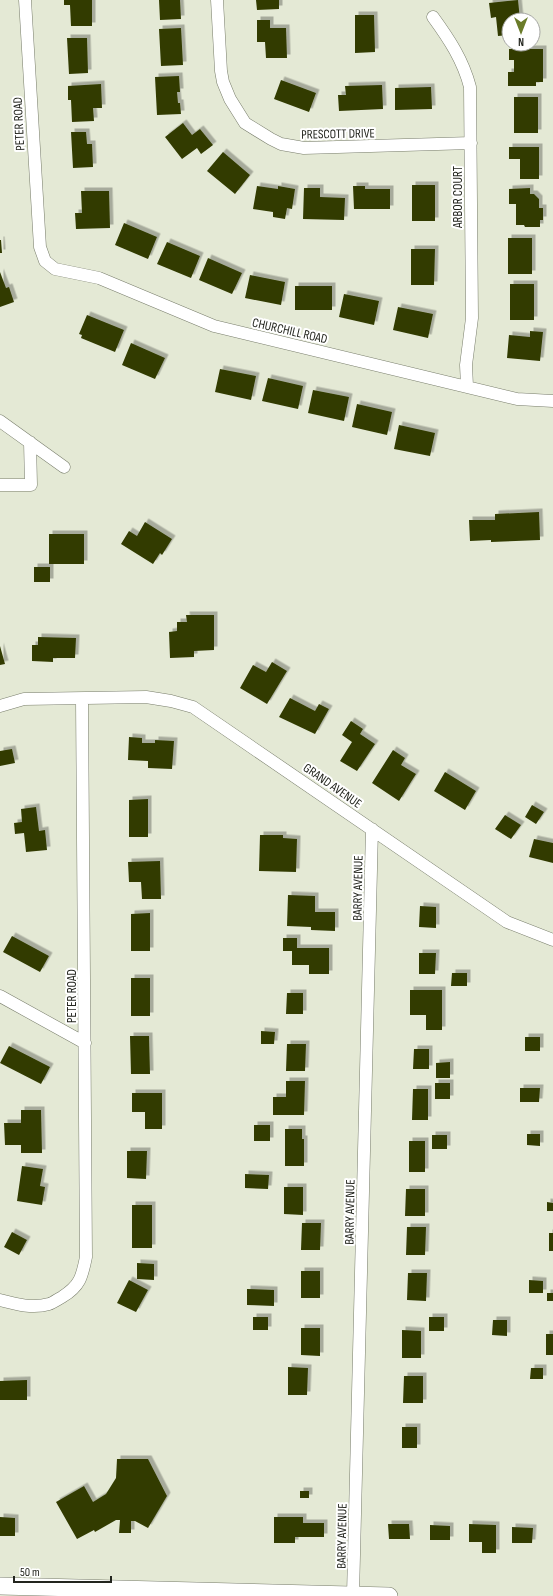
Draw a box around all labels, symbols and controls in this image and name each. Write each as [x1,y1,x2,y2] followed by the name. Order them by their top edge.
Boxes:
[501,12,541,52] north arrow
[518,35,524,48] text: N
[10,97,28,151] street label: PETER ROAD
[301,125,375,143] street label: PRESCOTT DRIVE
[450,166,466,229] street label: ARBOR COURT
[251,315,329,347] street label: CHURCHILL ROAD
[300,760,365,812] street label: GRAND AVENUE
[349,855,367,921] street label: BARRY AVENUE
[64,969,80,1023] street label: PETER ROAD
[341,1179,359,1245] street label: BARRY AVENUE
[333,1503,351,1569] street label: BARRY AVENUE
[14,1558,111,1584] scale bar
[20,1565,40,1580] text: 50 m

